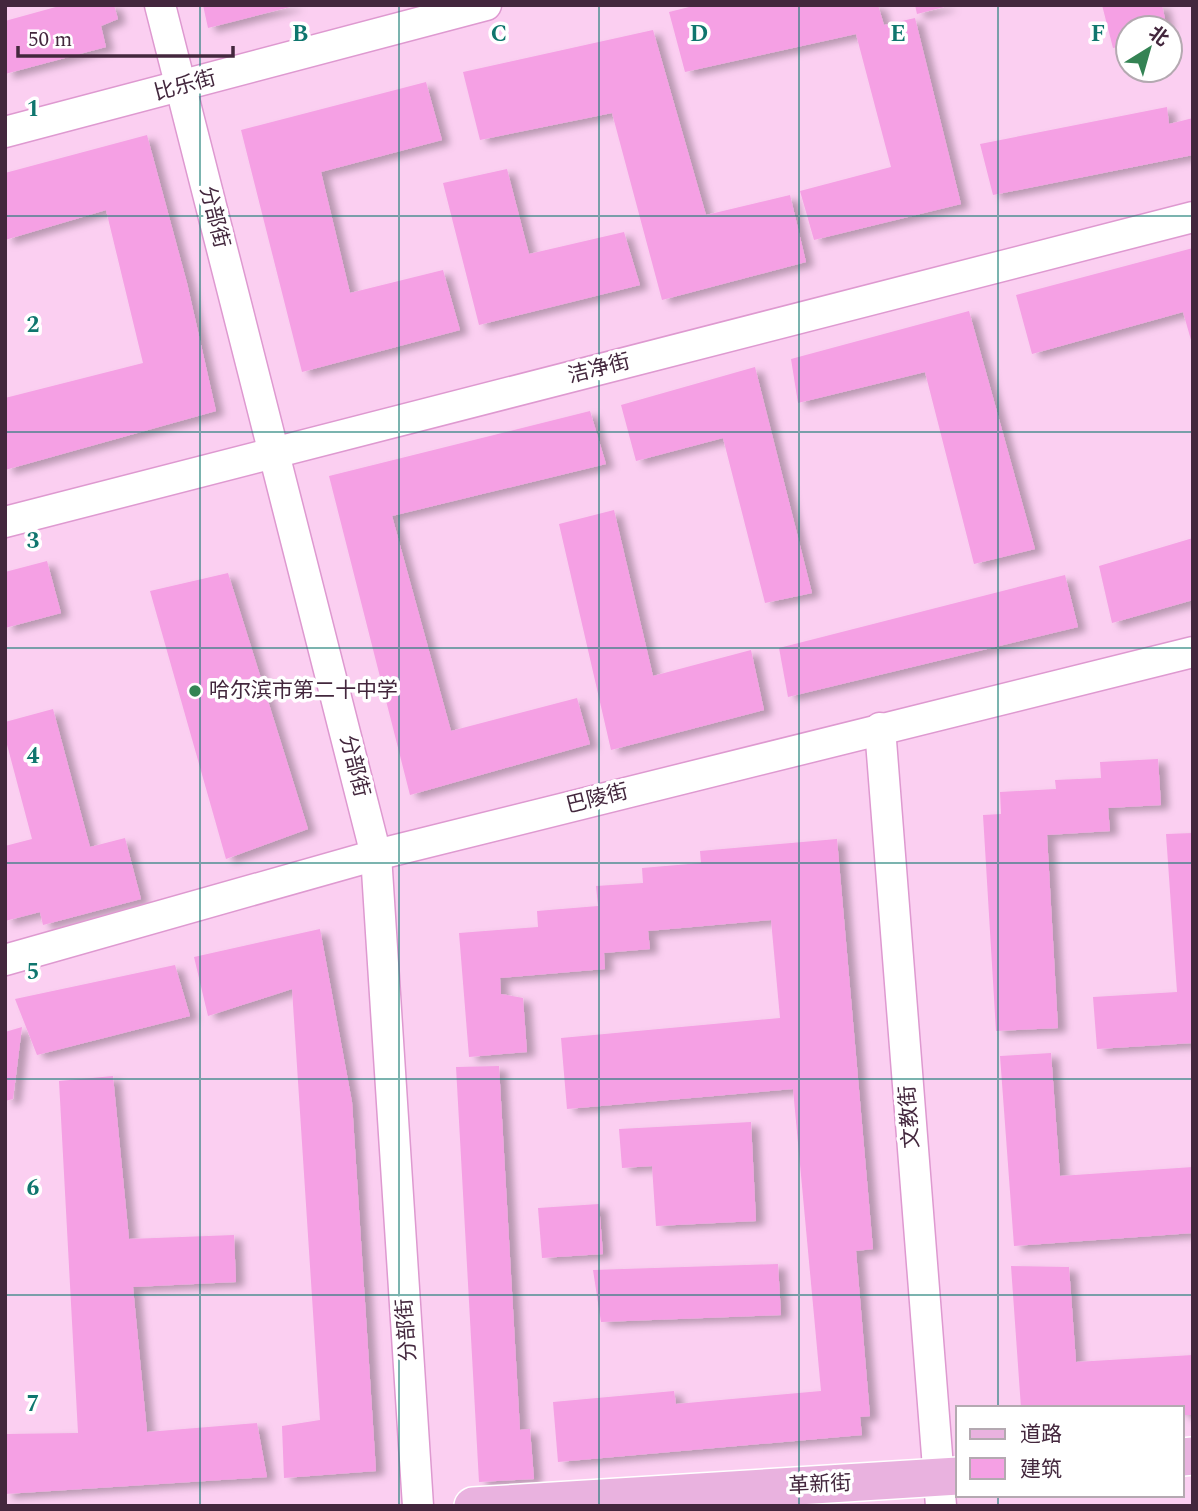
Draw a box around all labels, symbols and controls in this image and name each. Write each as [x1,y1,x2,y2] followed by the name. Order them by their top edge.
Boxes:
[18,14,233,58] scale bar
[1114,14,1184,84] north arrow
[292,17,308,52] text: B
[491,17,507,52] text: C
[690,17,708,52] text: D
[890,17,906,52] text: E
[1091,17,1105,52] text: F
[1142,19,1175,54] text: 北
[28,24,72,56] text: 50 m
[150,62,220,110] street label: 比乐街
[27,92,39,127] text: 1
[191,183,237,251] street label: 分部街
[27,308,40,343] text: 2
[565,346,633,392] street label: 洁净街
[27,524,40,559] text: 3
[209,675,398,707] place label: 哈尔滨市第二十中学
[187,683,203,699] marker: 哈尔滨市第二十中学
[331,732,377,800] street label: 分部街
[27,739,40,774] text: 4
[563,776,631,822] street label: 巴陵街
[27,955,39,990] text: 5
[892,1084,928,1150] street label: 文教街
[27,1171,40,1206] text: 6
[389,1297,425,1363] street label: 分部街
[27,1387,39,1422] text: 7
[956,1406,1184,1497] legend
[1020,1419,1062,1451] text: 道路
[1020,1454,1062,1486] text: 建筑
[788,1467,852,1503] street label: 革新街

